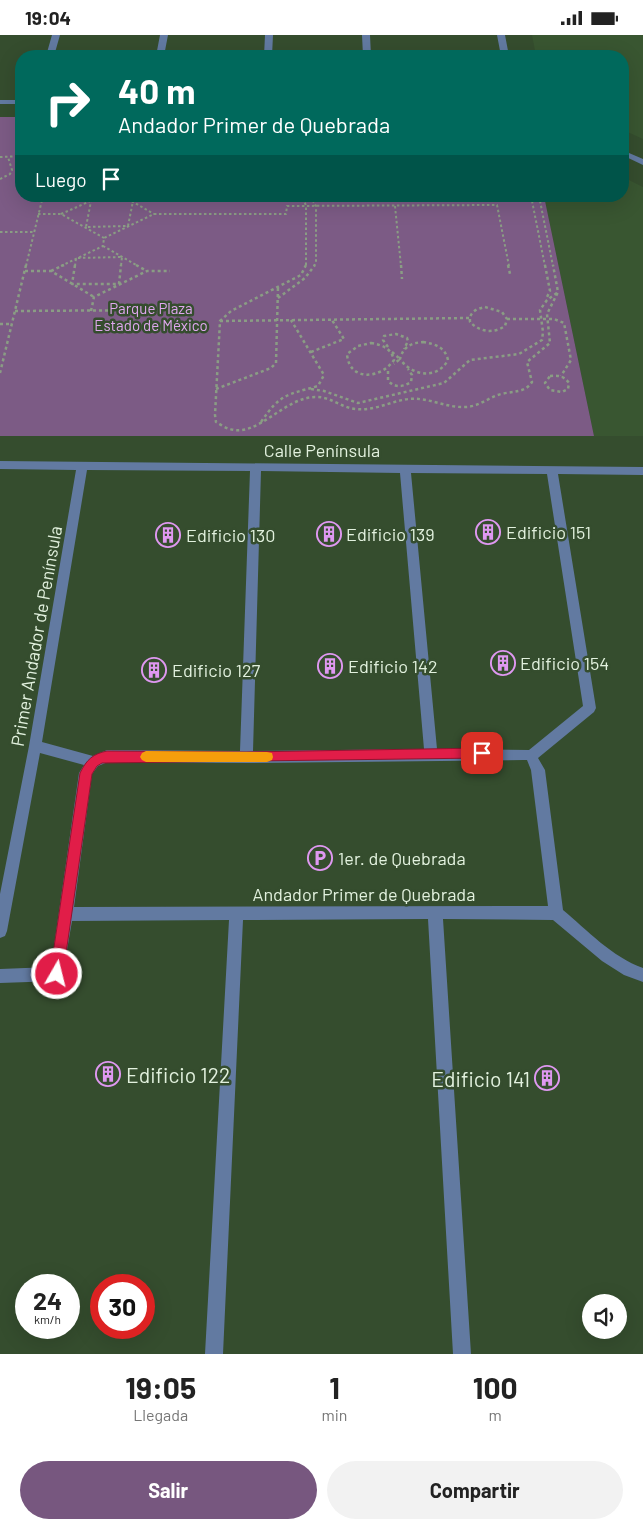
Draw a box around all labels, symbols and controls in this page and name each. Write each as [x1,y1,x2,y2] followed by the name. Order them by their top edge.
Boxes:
[25,6,71,29] text: 19:04
[118,69,195,111] text: 40 m
[35,70,100,135] icon: right
[118,111,390,137] text: Andador Primer de Quebrada
[97,165,125,193] icon: arrive
[35,168,87,191] text: Luego
[94,299,208,334] park label: Parque Plaza Estado de México
[264,439,380,461] street label: Calle Península
[475,519,501,545] building icon: Edificio 151
[316,521,342,547] building icon: Edificio 139
[506,521,591,543] place label: Edificio 151
[155,522,181,548] building icon: Edificio 130
[346,523,435,545] place label: Edificio 139
[6,524,66,748] street label: Primer Andador de Península
[186,524,275,546] place label: Edificio 130
[490,650,516,676] building icon: Edificio 154
[520,652,609,674] place label: Edificio 154
[317,653,343,679] building icon: Edificio 142
[348,655,438,677] place label: Edificio 142
[141,657,167,683] building icon: Edificio 127
[172,659,261,681] place label: Edificio 127
[461,732,503,774] pin
[468,739,496,767] icon: arrive
[307,845,333,871] parking icon: 1er. de Quebrada
[338,847,466,869] place label: 1er. de Quebrada
[253,883,475,905] street label: Andador Primer de Quebrada
[30,947,82,999] position arrow
[95,1061,121,1087] building icon: Edificio 122
[126,1062,230,1087] place label: Edificio 122
[534,1065,560,1091] building icon: Edificio 141
[431,1066,530,1091] place label: Edificio 141
[90,1274,155,1339] speed limit sign: 30
[33,1285,62,1315] text: 24
[582,1294,627,1339] map controls
[582,1294,627,1339] button: sound
[34,1312,61,1326] text: km/h
[125,1369,196,1405] text: 19:05
[329,1369,340,1405] text: 1
[473,1369,518,1405] text: 100
[133,1405,188,1424] text: Llegada
[321,1405,347,1424] text: min
[489,1405,502,1424] text: m
[20,1461,317,1519] button: Salir
[327,1461,623,1519] button: Compartir

